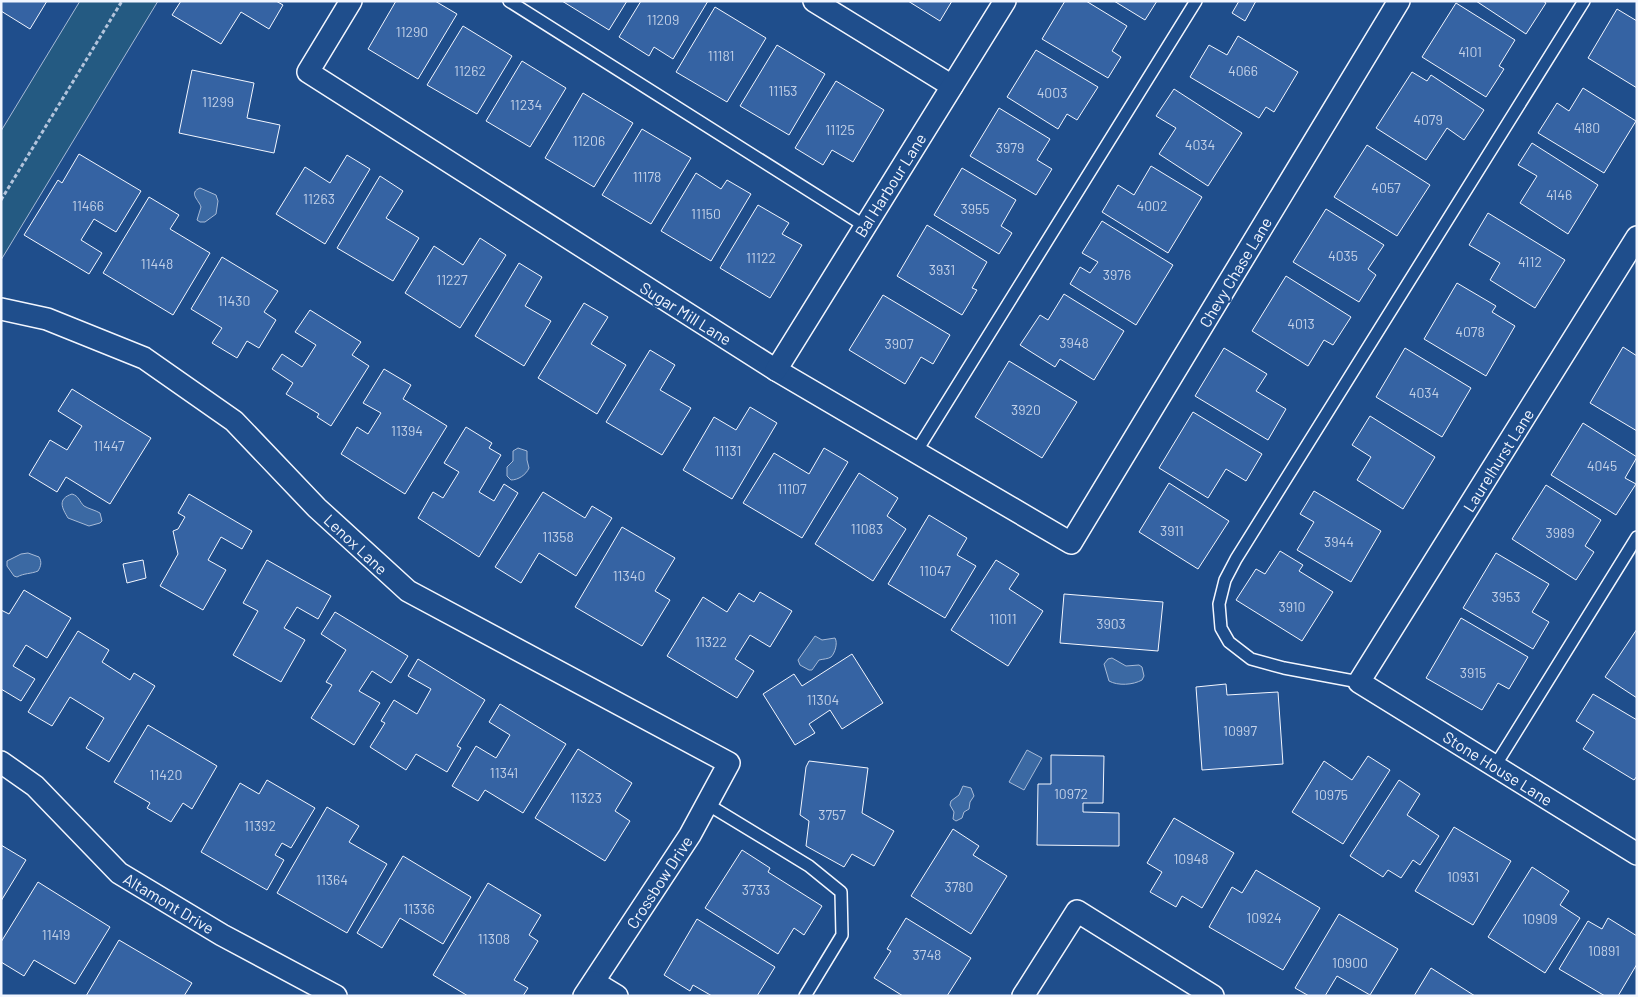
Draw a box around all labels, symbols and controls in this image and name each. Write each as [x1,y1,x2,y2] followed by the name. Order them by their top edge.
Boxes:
[647,11,679,28] house number: 11209
[396,23,428,40] house number: 11290
[1458,43,1482,60] house number: 4101
[708,47,734,64] house number: 11181
[454,62,486,79] house number: 11262
[1228,62,1258,79] house number: 4066
[768,82,798,99] house number: 11153
[1037,84,1067,101] house number: 4003
[202,93,234,110] house number: 11299
[510,96,542,113] house number: 11234
[1413,111,1443,128] house number: 4079
[1574,119,1600,136] house number: 4180
[825,121,855,138] house number: 11125
[850,130,930,240] street label: Bal Harbour Lane
[573,132,605,149] house number: 11206
[1185,136,1215,153] house number: 4034
[996,139,1024,156] house number: 3979
[633,168,661,185] house number: 11178
[1371,179,1401,196] house number: 4057
[1546,186,1572,203] house number: 4146
[303,190,335,207] house number: 11263
[72,197,104,214] house number: 11466
[1136,197,1168,214] house number: 4002
[961,200,989,217] house number: 3955
[691,205,721,222] house number: 11150
[1195,214,1275,330] street label: Chevy Chase Lane
[1328,247,1358,264] house number: 4035
[746,249,776,266] house number: 11122
[1518,253,1542,270] house number: 4112
[141,255,173,272] house number: 11448
[929,261,955,278] house number: 3931
[1103,266,1131,283] house number: 3976
[436,271,468,288] house number: 11227
[637,277,735,349] street label: Sugar Mill Lane
[218,292,250,309] house number: 11430
[1287,315,1315,332] house number: 4013
[1455,323,1485,340] house number: 4078
[1059,334,1089,351] house number: 3948
[884,335,914,352] house number: 3907
[1409,384,1439,401] house number: 4034
[1011,401,1041,418] house number: 3920
[1459,405,1537,515] street label: Laurelhurst Lane
[391,422,423,439] house number: 11394
[93,437,125,454] house number: 11447
[715,442,741,459] house number: 11131
[1587,457,1617,474] house number: 4045
[777,480,807,497] house number: 11107
[320,510,392,578] street label: Lenox Lane
[851,520,883,537] house number: 11083
[1160,522,1184,539] house number: 3911
[1545,524,1575,541] house number: 3989
[542,528,574,545] house number: 11358
[1324,533,1354,550] house number: 3944
[919,562,951,579] house number: 11047
[613,567,645,584] house number: 11340
[1492,588,1520,605] house number: 3953
[1278,598,1306,615] house number: 3910
[989,610,1017,627] house number: 11011
[1096,615,1126,632] house number: 3903
[695,633,727,650] house number: 11322
[1460,664,1486,681] house number: 3915
[807,691,839,708] house number: 11304
[1223,722,1257,739] house number: 10997
[1440,727,1556,809] street label: Stone House Lane
[490,764,518,781] house number: 11341
[150,766,182,783] house number: 11420
[1054,785,1088,802] house number: 10972
[1314,786,1348,803] house number: 10975
[570,789,602,806] house number: 11323
[818,806,846,823] house number: 3757
[244,817,276,834] house number: 11392
[622,832,696,932] street label: Crossbow Drive
[1173,850,1209,867] house number: 10948
[120,868,218,938] street label: Altamont Drive
[1447,868,1479,885] house number: 10931
[316,871,348,888] house number: 11364
[944,878,974,895] house number: 3780
[742,881,770,898] house number: 3733
[403,900,435,917] house number: 11336
[1246,909,1282,926] house number: 10924
[1522,910,1558,927] house number: 10909
[42,926,70,943] house number: 11419
[478,930,510,947] house number: 11308
[1588,942,1620,959] house number: 10891
[913,946,941,963] house number: 3748
[1332,954,1368,971] house number: 10900

